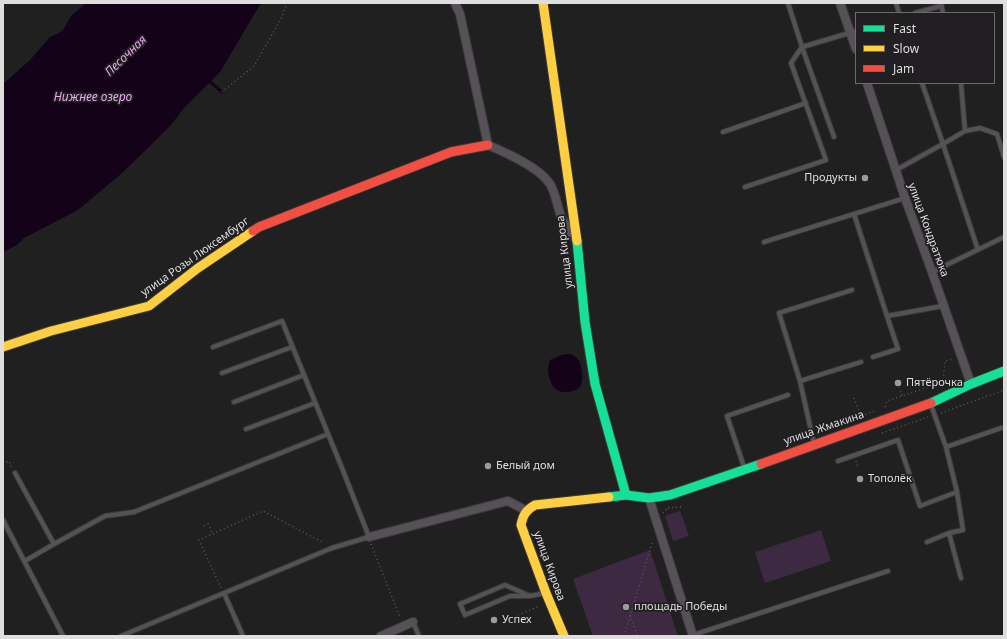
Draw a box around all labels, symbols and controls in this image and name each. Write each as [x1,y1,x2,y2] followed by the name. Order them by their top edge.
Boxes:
[855,12,995,84] legend
[893,20,916,37] text: Fast
[102,33,150,79] water label: Песочная
[893,40,919,57] text: Slow
[893,60,914,77] text: Jam
[54,91,132,105] water label: Нижнее озеро
[804,171,857,185] place label: Продукты
[860,173,870,183] marker: Продукты
[905,181,951,279] street label: улица Кондратюка
[138,215,252,299] street label: улица Розы Люксембург
[554,215,576,289] street label: улица Кирова
[906,376,963,390] place label: Пятёрочка
[893,378,903,388] marker: Пятёрочка
[782,408,866,448] street label: улица Жмакина
[496,459,555,473] place label: Белый дом
[483,461,493,471] marker: Белый дом
[868,472,912,486] place label: Тополёк
[855,474,865,484] marker: Тополёк
[530,529,568,603] street label: улица Кирова
[634,600,727,614] place label: площадь Победы
[621,602,631,612] marker: площадь Победы
[502,613,532,627] place label: Успех
[489,615,499,625] marker: Успех

